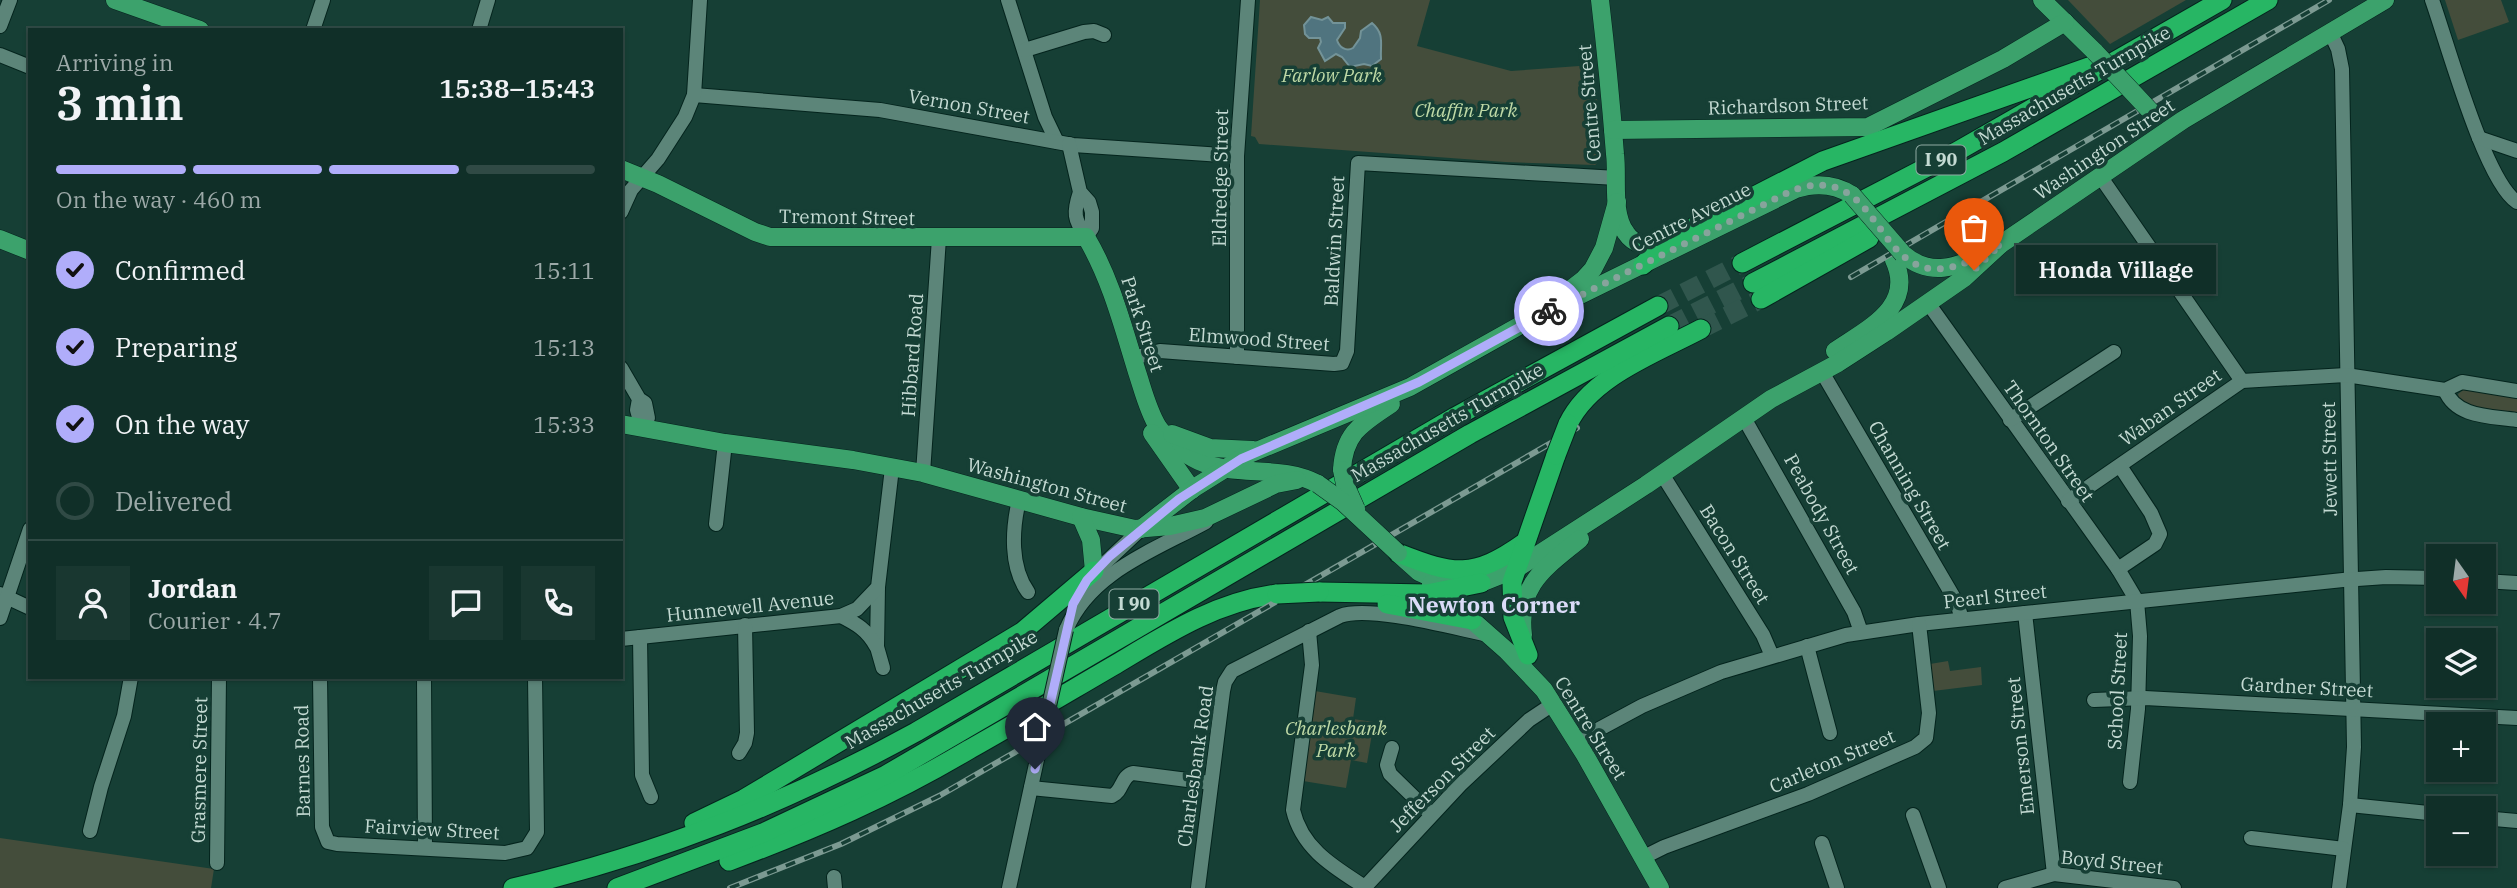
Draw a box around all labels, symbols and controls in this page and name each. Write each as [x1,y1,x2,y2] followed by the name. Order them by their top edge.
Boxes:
[1973,20,2175,150] street label: Massachusetts Turnpike
[1572,43,1606,163] street label: Centre Street
[56,47,173,77] text: Arriving in
[1281,63,1383,87] park label: Farlow Park
[439,71,595,105] text: 15:38–15:43
[56,73,184,133] text: 3 min
[906,84,1032,129] street label: Vernon Street
[1707,90,1869,120] street label: Richardson Street
[2029,93,2179,205] street label: Washington Street
[1414,98,1519,122] park label: Chaffin Park
[1207,109,1233,247] street label: Eldredge Street
[1916,146,1966,174] road number: I 90
[1319,175,1349,307] street label: Baldwin Street
[1627,177,1755,257] street label: Centre Avenue
[56,184,262,214] text: On the way · 460 m
[1944,198,2004,270] pin
[779,204,916,230] street label: Tremont Street
[1955,209,1993,247] icon: bag
[2016,246,2216,294] callout: Honda Village
[56,251,94,289] icon: check
[115,253,246,287] text: Confirmed
[2038,254,2194,284] text: Honda Village
[533,255,595,285] text: 15:11
[1116,273,1170,375] street label: Park Street
[1514,276,1584,346] courier
[896,292,928,418] street label: Hibbard Road
[1530,292,1568,330] icon: bike
[1188,322,1331,356] street label: Elmwood Street
[56,328,94,366] icon: check
[115,330,237,364] text: Preparing
[533,332,595,362] text: 15:13
[1346,357,1548,487] street label: Massachusetts Turnpike
[2114,363,2226,451] street label: Waban Street
[1998,376,2100,507] street label: Thornton Street
[2316,401,2342,516] street label: Jewett Street
[56,405,94,443] icon: check
[115,407,249,441] text: On the way
[533,409,595,439] text: 15:33
[1863,416,1957,554] street label: Channing Street
[1779,450,1865,579] street label: Peabody Street
[964,452,1130,518] street label: Washington Street
[115,484,232,518] text: Delivered
[1695,500,1775,609] street label: Bacon Street
[2426,544,2496,614] north arrow
[2426,544,2496,866] map controls
[56,566,130,640] button: person
[429,566,503,640] button: chat
[521,566,595,640] button: phone
[148,571,238,605] text: Jordan
[1942,579,2048,613] street label: Pearl Street
[665,585,835,627] street label: Hunnewell Avenue
[1408,589,1581,619] district label: Newton Corner
[1110,590,1158,618] road number: I 90
[148,605,282,635] text: Courier · 4.7
[840,624,1042,754] street label: Massachusetts Turnpike
[2426,628,2496,698] button: layers
[2102,631,2132,751] street label: School Street
[1550,672,1632,784] street label: Centre Street
[2240,672,2374,702] street label: Gardner Street
[2001,675,2039,816] street label: Emerson Street
[1172,684,1218,848] street label: Charlesbank Road
[186,696,212,843] street label: Grasmere Street
[1005,697,1065,769] pin
[289,704,315,818] street label: Barnes Road
[1016,708,1054,746] icon: home
[2426,712,2496,782] button: +
[1285,716,1388,762] park label: Charlesbank Park
[1384,721,1500,837] street label: Jefferson Street
[1766,724,1899,798] street label: Carleton Street
[2426,796,2496,866] button: −
[364,813,500,845] street label: Fairview Street
[2060,845,2165,879] street label: Boyd Street

